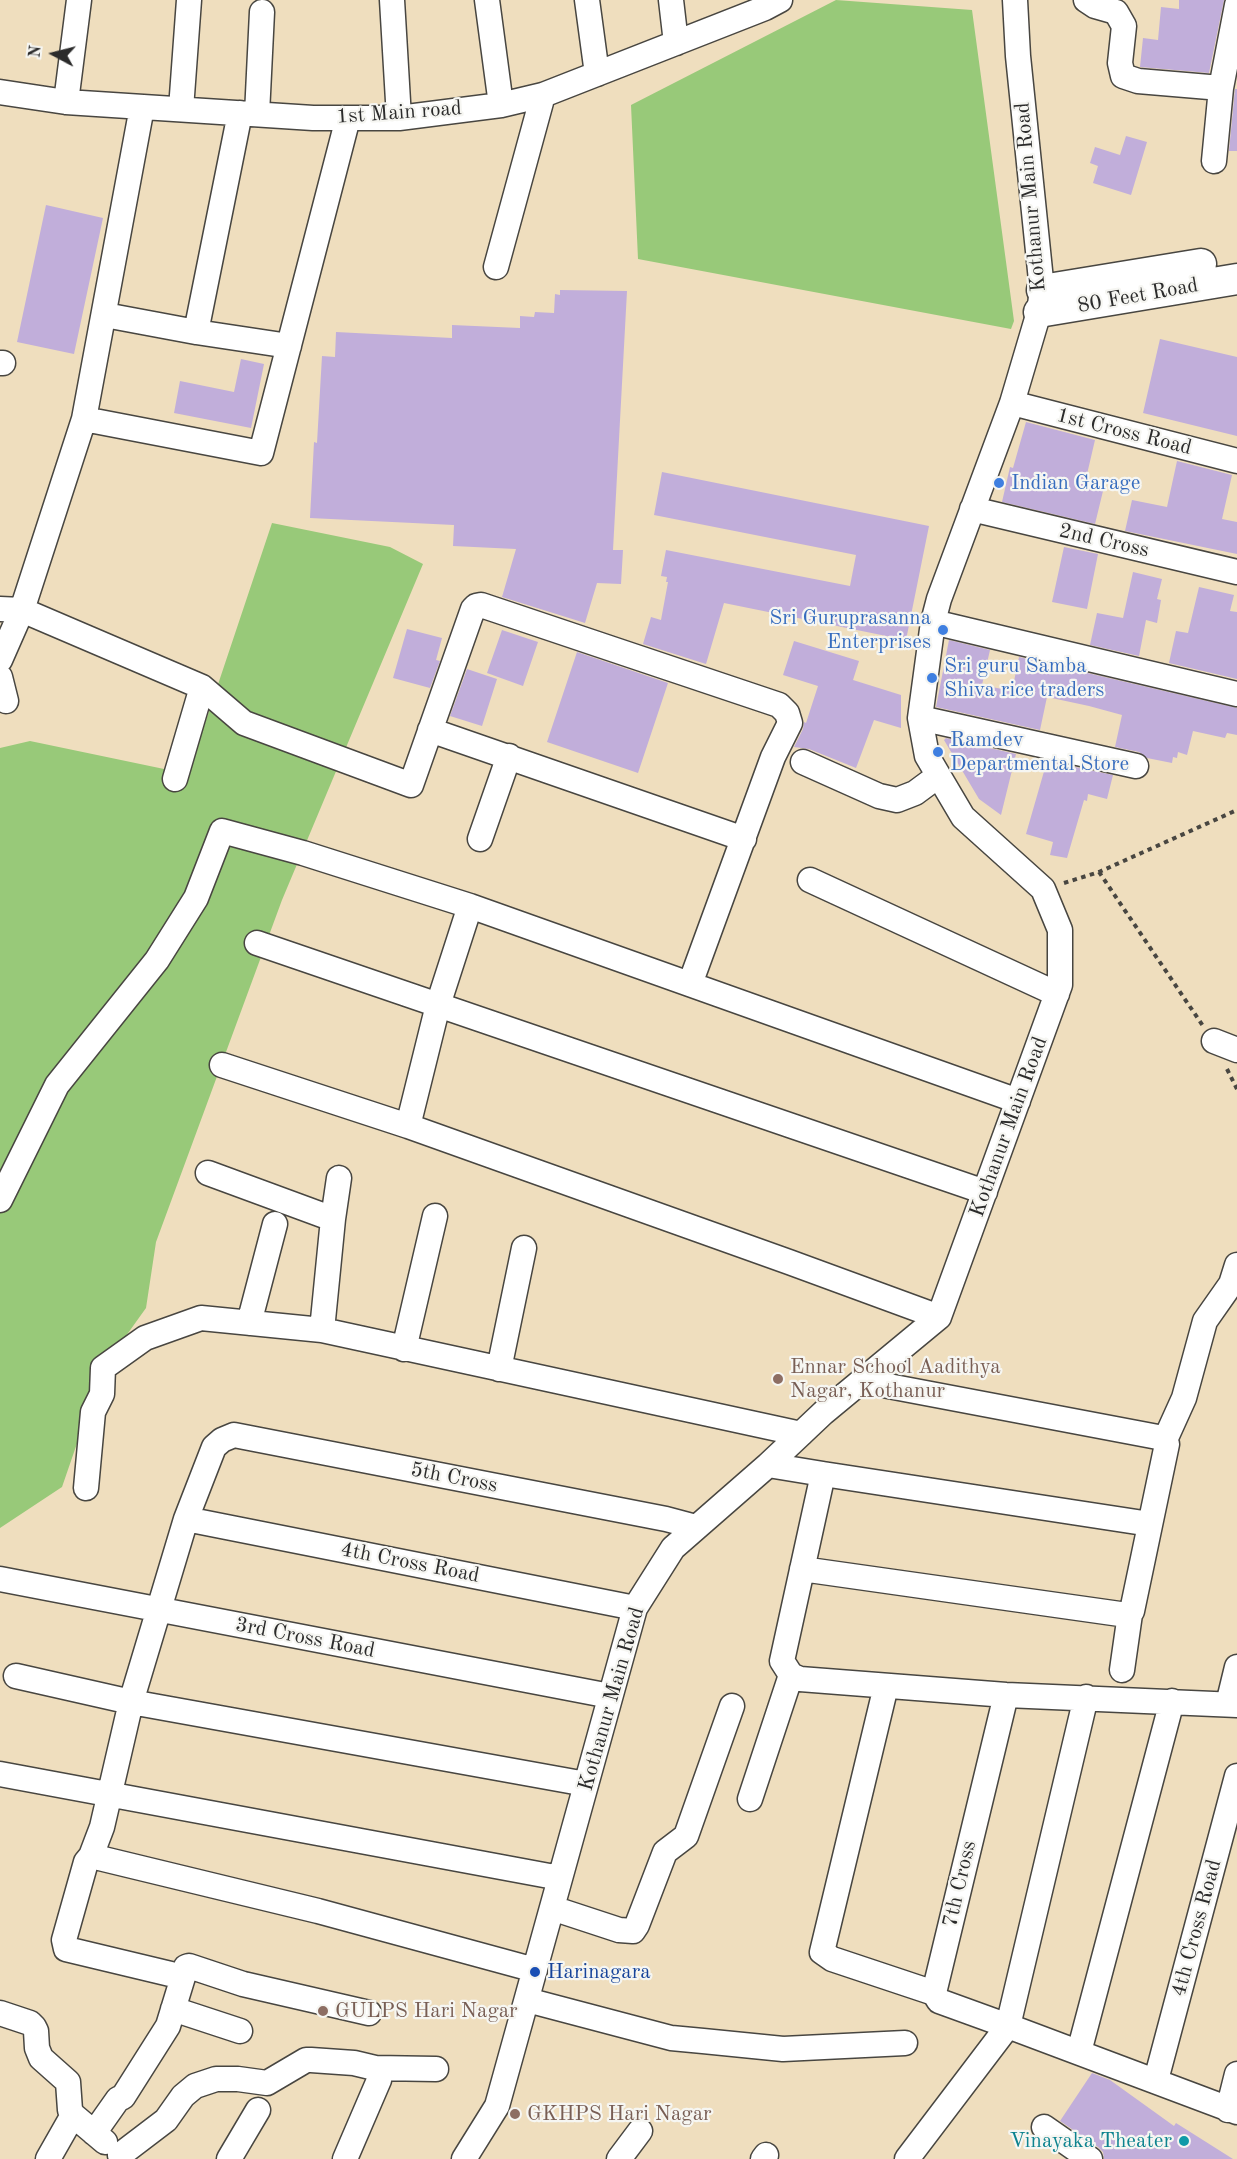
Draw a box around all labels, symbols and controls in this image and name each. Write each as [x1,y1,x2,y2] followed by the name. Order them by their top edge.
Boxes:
[24,24,84,84] north arrow
[27,45,45,59] text: N
[335,96,463,130] street label: 1st Main road
[1010,101,1052,293] street label: Kothanur Main Road
[1076,273,1200,319] street label: 80 Feet Road
[1054,403,1194,461] street label: 1st Cross Road
[1011,470,1140,496] place label: Indian Garage
[992,476,1006,490] marker: Indian Garage
[1056,518,1152,564] street label: 2nd Cross
[769,605,931,655] place label: Sri Guruprasanna Enterprises
[936,623,950,637] marker: Sri Guruprasanna Enterprises
[944,653,1104,703] place label: Sri guru Samba Shiva rice traders
[925,671,939,685] marker: Sri guru Samba Shiva rice traders
[950,727,1129,777] place label: Ramdev Departmental Store
[931,745,945,759] marker: Ramdev Departmental Store
[965,1033,1053,1221] street label: Kothanur Main Road
[790,1354,1001,1404] place label: Ennar School Aadithya Nagar, Kothanur
[771,1372,785,1386] marker: Ennar School Aadithya Nagar, Kothanur
[408,1457,500,1499] street label: 5th Cross
[338,1537,482,1589] street label: 4th Cross Road
[574,1604,650,1794] street label: Kothanur Main Road
[233,1612,377,1664] street label: 3rd Cross Road
[938,1838,982,1930] street label: 7th Cross
[1167,1857,1227,1999] street label: 4th Cross Road
[547,1959,651,1985] place label: Harinagara
[528,1965,542,1979] marker: Harinagara
[335,1998,518,2024] place label: GULPS Hari Nagar
[316,2004,330,2018] marker: GULPS Hari Nagar
[527,2101,712,2127] place label: GKHPS Hari Nagar
[508,2107,522,2121] marker: GKHPS Hari Nagar
[1010,2128,1172,2154] place label: Vinayaka Theater
[1177,2134,1191,2148] marker: Vinayaka Theater

